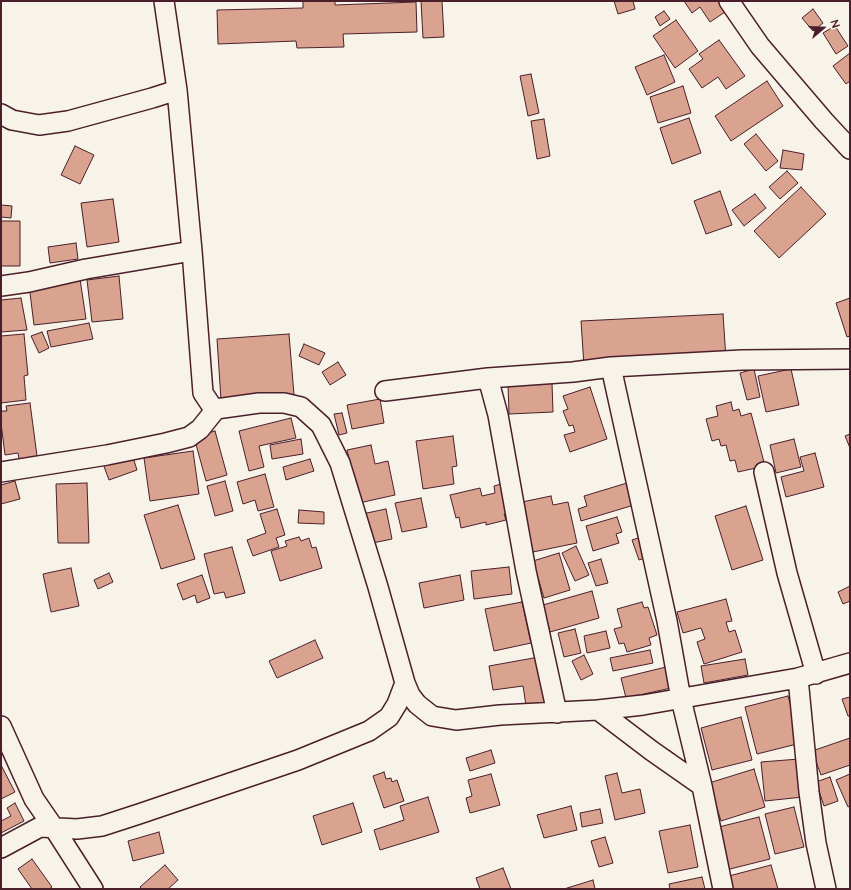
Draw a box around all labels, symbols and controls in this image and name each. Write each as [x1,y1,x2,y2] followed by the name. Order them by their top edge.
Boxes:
[803,8,843,48] north arrow
[827,18,843,30] text: N

